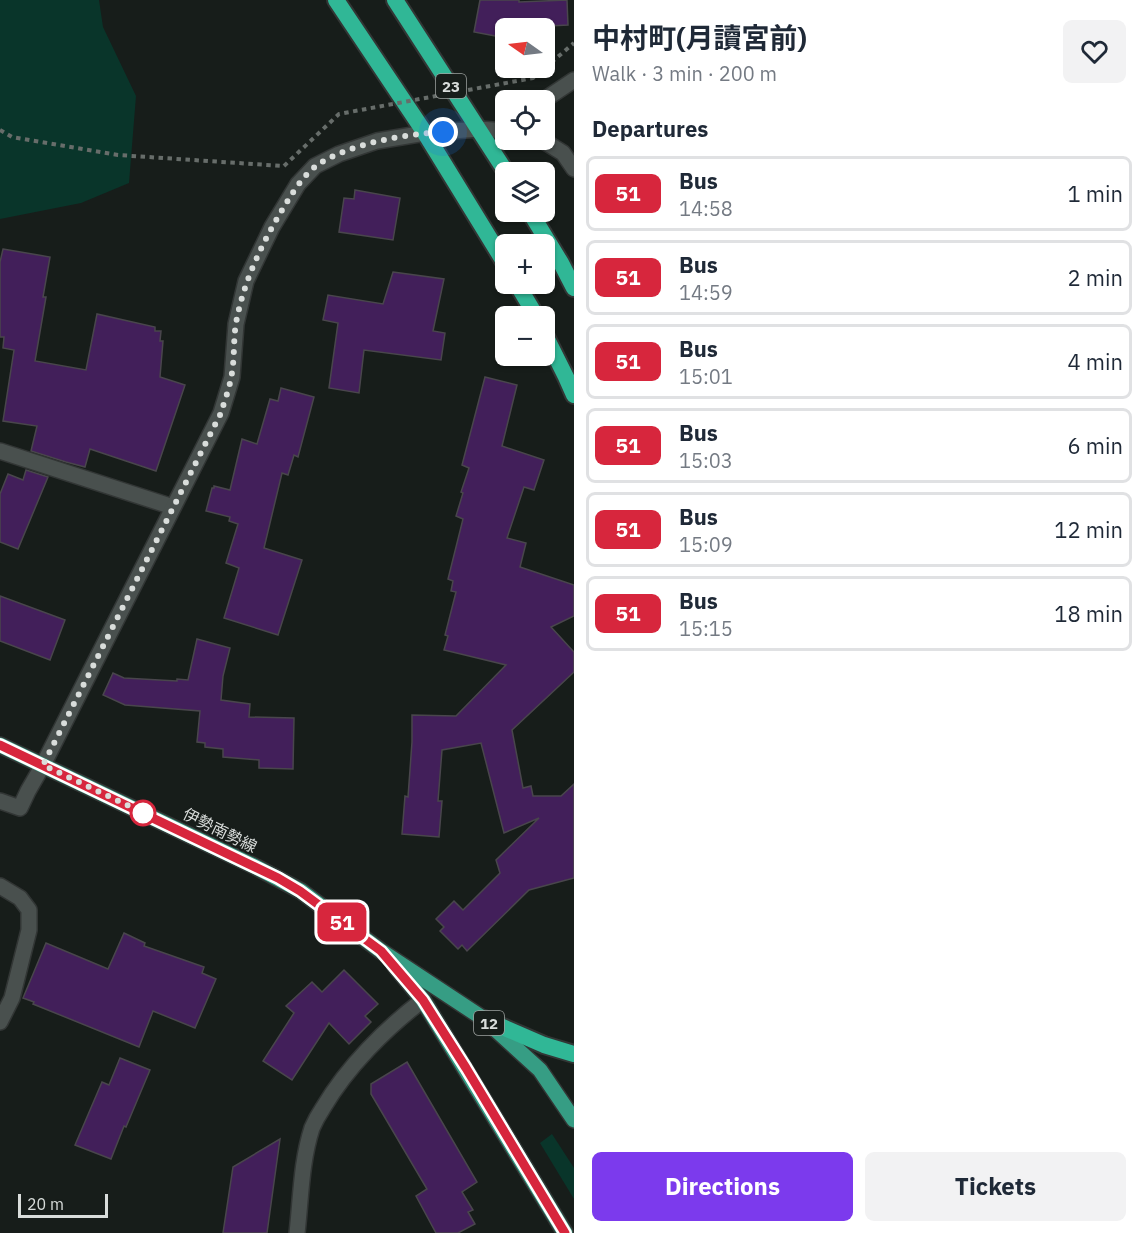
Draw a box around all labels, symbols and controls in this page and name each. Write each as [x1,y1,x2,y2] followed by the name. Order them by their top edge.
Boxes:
[495,18,555,78] north arrow
[495,18,555,366] map controls
[592,19,807,56] text: 中村町(月讀宮前)
[1063,20,1126,83] button: heart
[592,60,777,87] text: Walk · 3 min · 200 m
[436,74,466,98] road number: 23
[495,90,555,150] button: locate
[592,114,708,143] text: Departures
[428,117,458,147] your location
[495,162,555,222] button: layers
[679,166,718,195] text: Bus
[615,179,641,207] text: 51
[1067,179,1123,208] text: 1 min
[679,195,733,222] text: 14:58
[495,234,555,294] button: +
[679,250,718,279] text: Bus
[615,263,641,291] text: 51
[1067,263,1123,292] text: 2 min
[679,279,733,306] text: 14:59
[495,306,555,366] button: −
[679,334,718,363] text: Bus
[615,347,641,375] text: 51
[1067,347,1123,376] text: 4 min
[679,363,733,390] text: 15:01
[679,418,718,447] text: Bus
[615,431,641,459] text: 51
[1067,431,1123,460] text: 6 min
[679,447,733,474] text: 15:03
[679,502,718,531] text: Bus
[615,515,641,543] text: 51
[1054,515,1123,544] text: 12 min
[679,531,733,558] text: 15:09
[679,586,718,615] text: Bus
[615,599,641,627] text: 51
[1054,599,1123,628] text: 18 min
[679,615,733,642] text: 15:15
[130,800,156,826] unlabelled marker
[180,803,260,857] street label: 伊勢南勢線
[315,902,369,942] line badge: 51
[329,908,355,936] text: 51
[474,1011,504,1035] road number: 12
[592,1152,853,1221] button: Directions
[865,1152,1126,1221] button: Tickets
[18,1191,108,1218] scale bar
[27,1194,64,1214] text: 20 m

